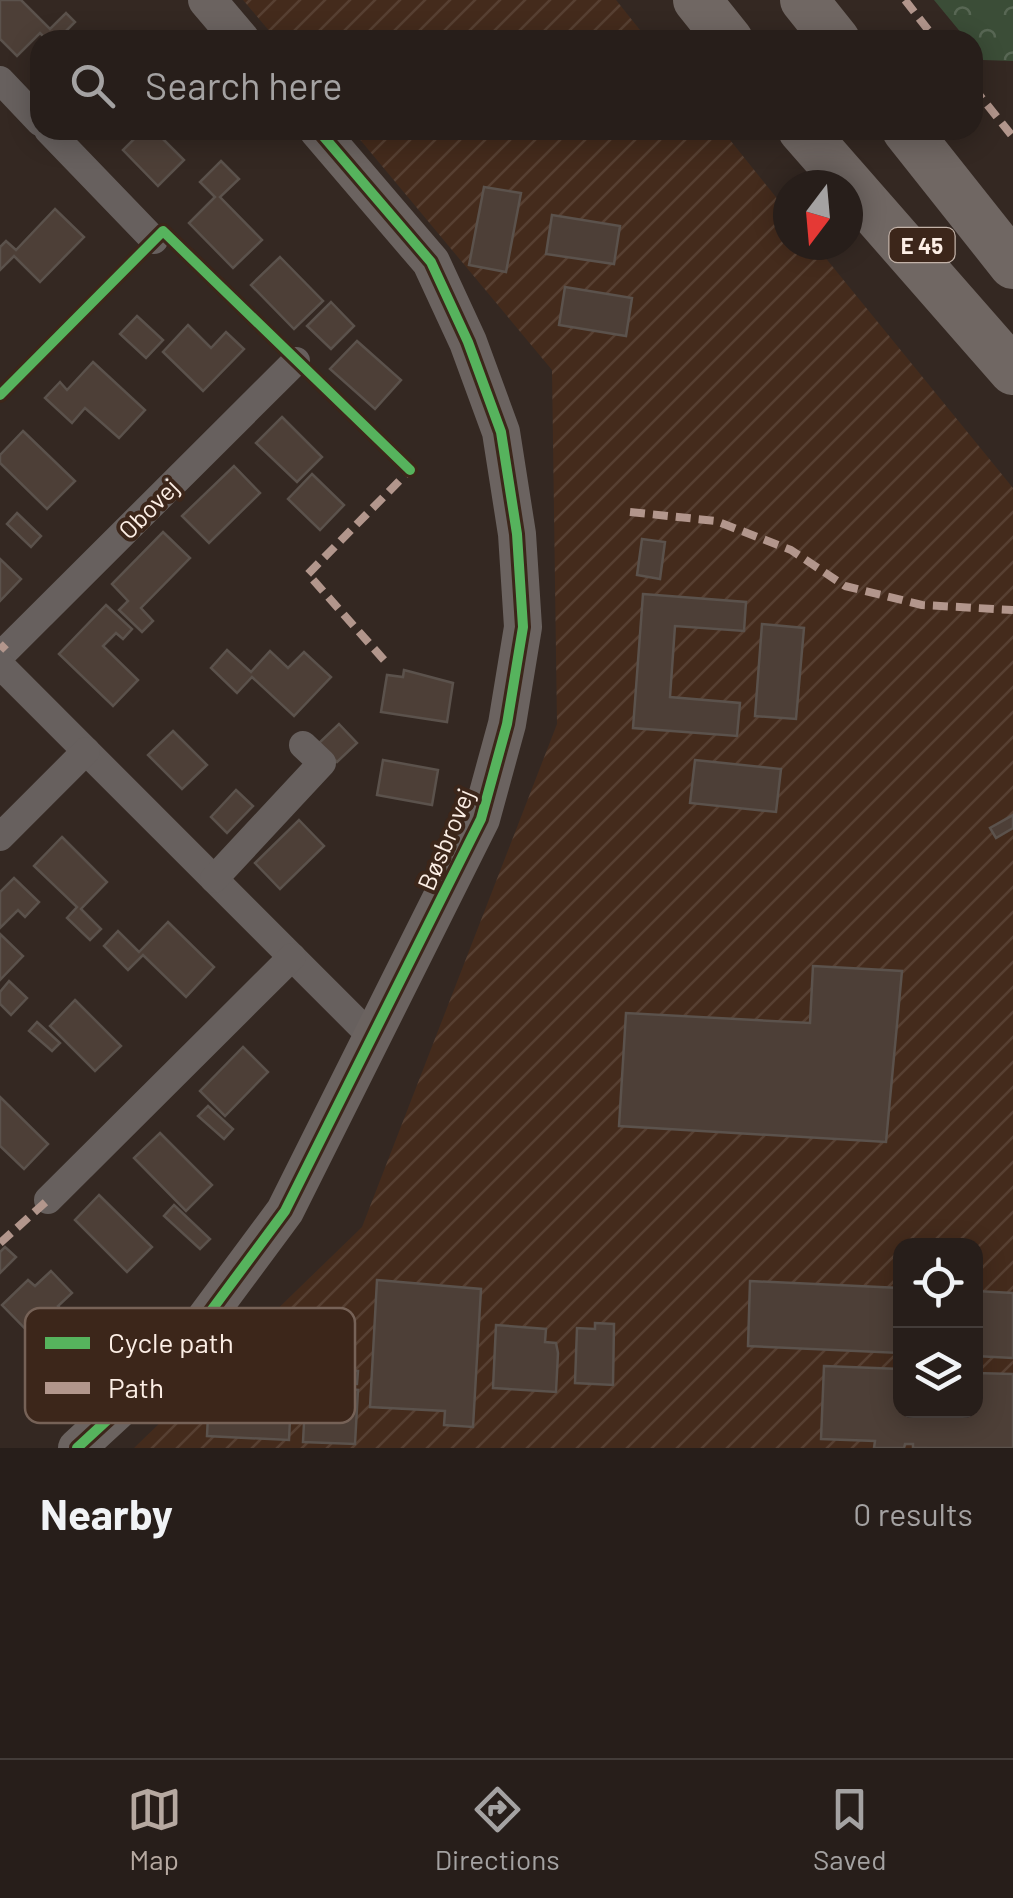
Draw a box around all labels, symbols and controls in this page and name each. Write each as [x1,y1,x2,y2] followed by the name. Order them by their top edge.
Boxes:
[30,30,983,140] search box
[65,58,120,113] icon: search
[145,62,343,108] text: Search here
[773,170,863,260] north arrow
[890,228,954,262] road number: E 45
[112,472,184,544] street label: Obovej
[410,784,480,894] street label: Bøsbrovej
[893,1238,983,1418] map controls
[893,1238,983,1328] button: locate
[25,1308,355,1423] legend
[108,1325,234,1359] text: Cycle path
[893,1328,983,1418] button: layers
[108,1370,164,1404] text: Path
[40,1488,173,1538] text: Nearby
[853,1494,973,1532] text: 0 results
[127,1782,182,1876] tab: Map
[435,1782,560,1876] tab: Directions
[813,1782,886,1876] tab: Saved

